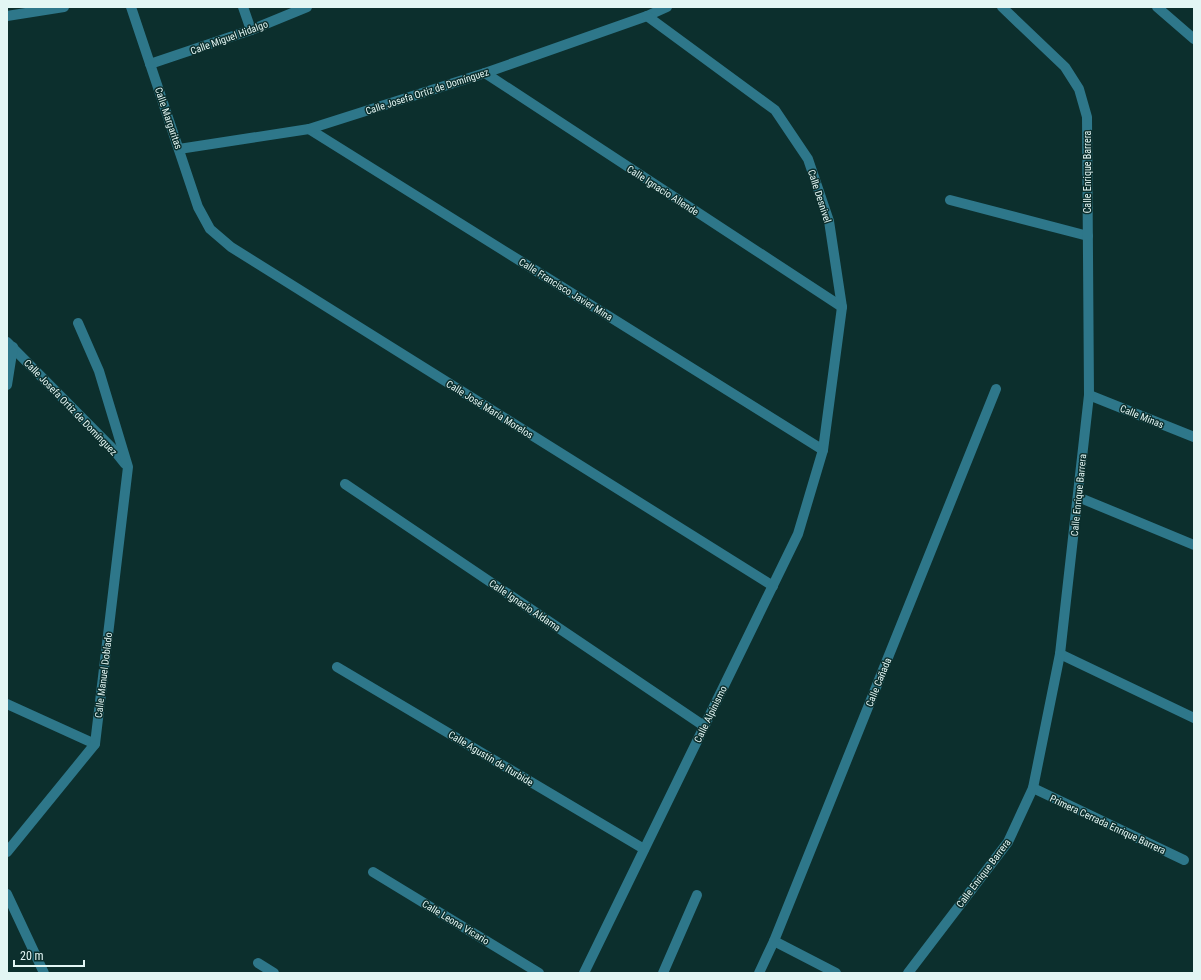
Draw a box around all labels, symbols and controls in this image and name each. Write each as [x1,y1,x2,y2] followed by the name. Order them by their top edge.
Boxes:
[189,18,269,57] street label: Calle Miguel Hidalgo
[364,66,490,117] street label: Calle Josefa Ortiz de Domínguez
[153,86,184,151] street label: Calle Margaritas
[1082,130,1093,213] street label: Calle Enrique Barrera
[625,163,701,218] street label: Calle Ignacio Allende
[806,168,833,224] street label: Calle Desnivel
[517,256,615,323] street label: Calle Francisco Javier Mina
[22,357,119,458] street label: Calle Josefa Ortiz de Domínguez
[444,378,536,441] street label: Calle José María Morelos
[1118,403,1166,430] street label: Calle Minas
[1069,453,1088,537] street label: Calle Enrique Barrera
[487,578,563,633] street label: Calle Ignacio Aldama
[93,632,114,718] street label: Calle Manuel Doblado
[864,656,893,708] street label: Calle Cañada
[692,684,729,744] street label: Calle Alpinismo
[446,729,535,788] street label: Calle Agustín de Iturbide
[1048,793,1168,856] street label: Primera Cerrada Enrique Barrera
[954,837,1013,910] street label: Calle Enrique Barrera
[420,898,491,947] street label: Calle Leona Vicario
[14,942,84,968] scale bar
[20,949,44,963] text: 20 m

